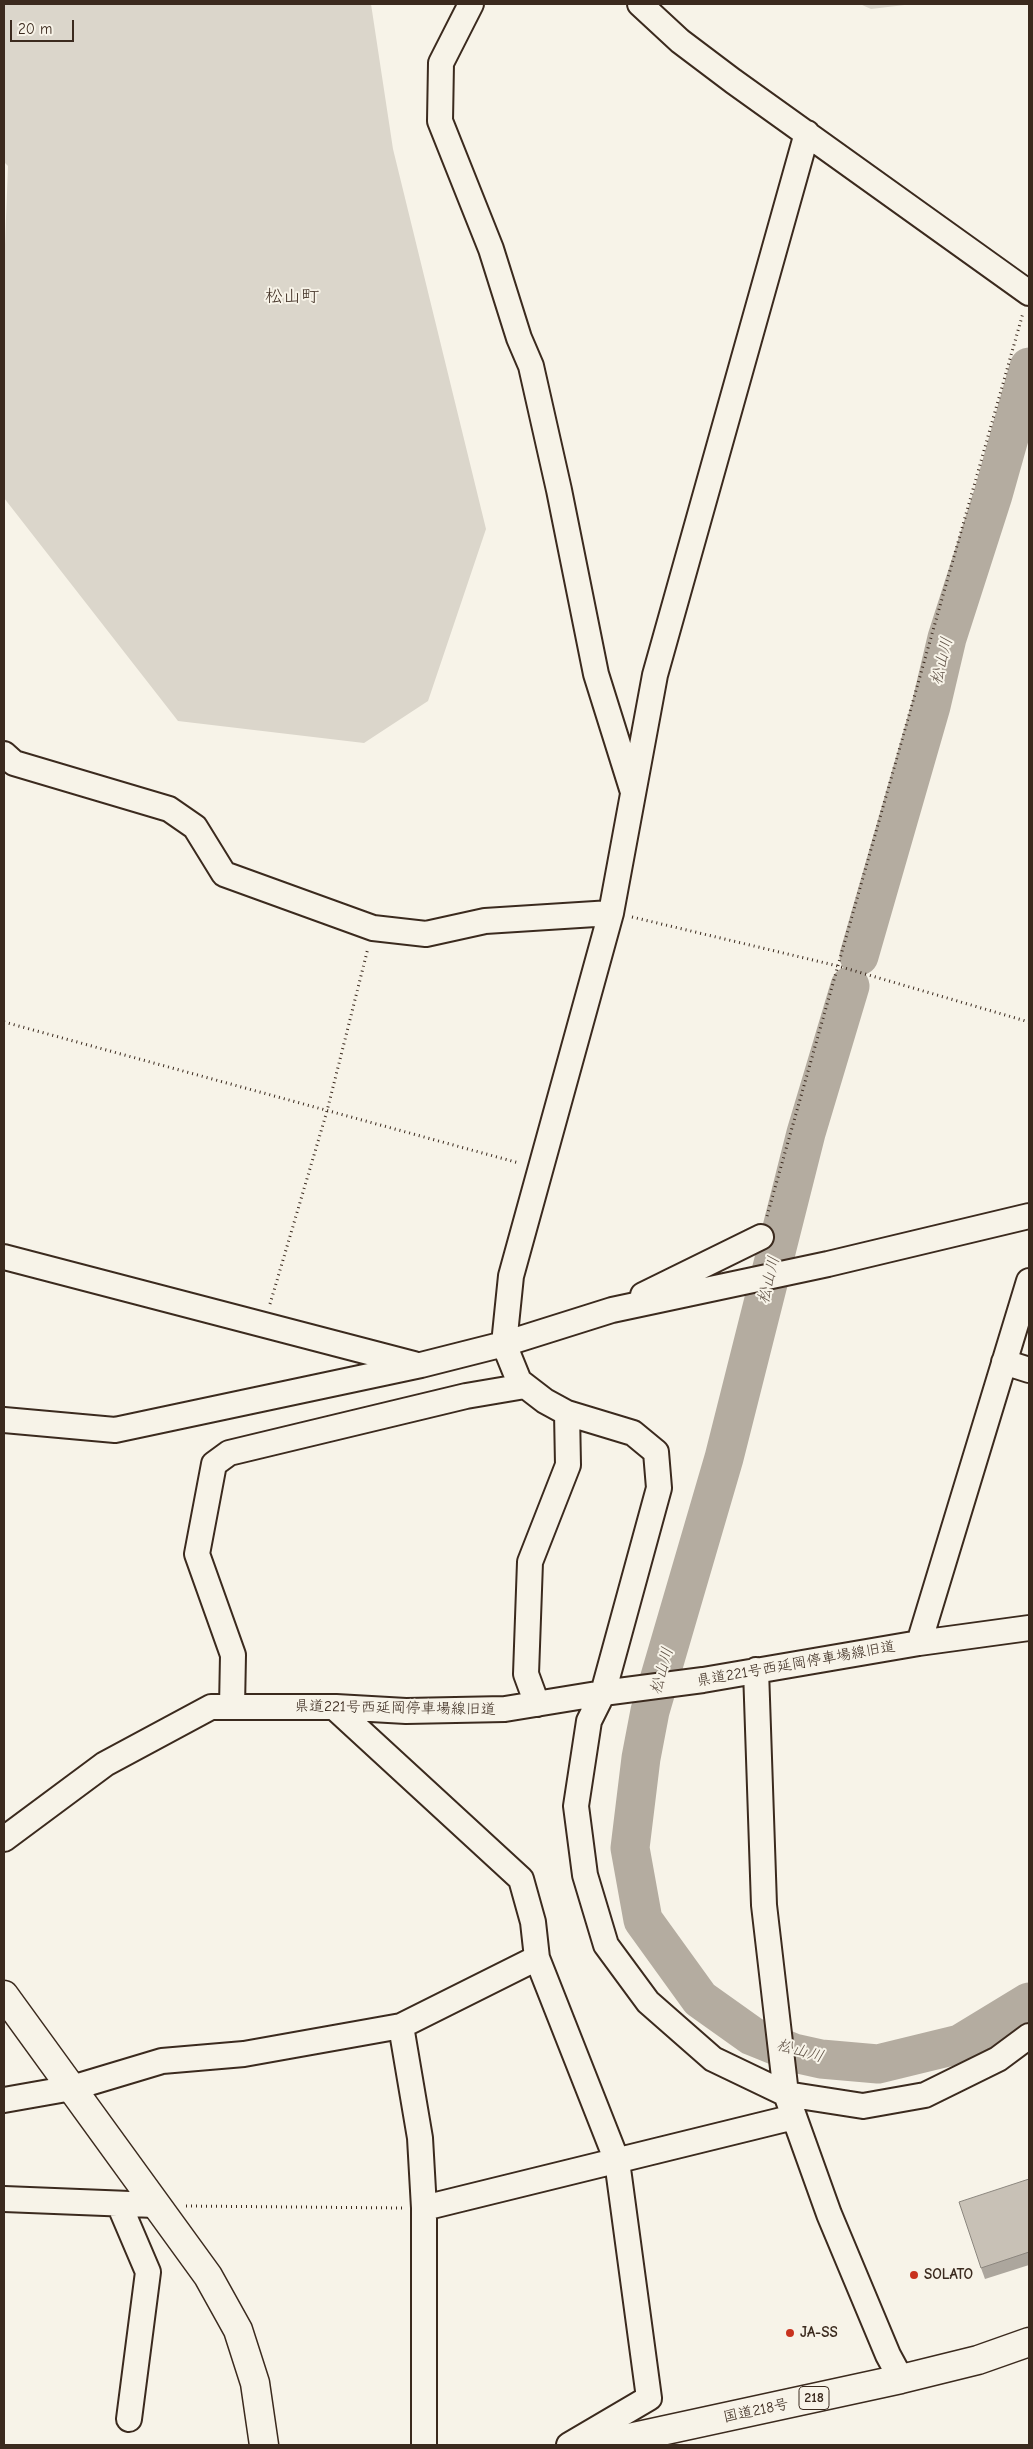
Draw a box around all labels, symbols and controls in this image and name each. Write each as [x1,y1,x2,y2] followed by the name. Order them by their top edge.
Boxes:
[12,10,76,42] scale bar
[18,20,52,38] text: 20 m
[265,286,319,308] district label: 松山町
[927,635,957,687] water label: 松山川
[754,1254,784,1306] water label: 松山川
[695,1638,897,1690] street label: 県道221号西延岡停車場線旧道
[646,1645,678,1697] water label: 松山川
[294,1697,496,1719] street label: 県道221号西延岡停車場線旧道
[774,2035,826,2067] water label: 松山川
[924,2266,973,2284] place label: SOLATO
[908,2269,920,2281] marker: SOLATO
[800,2324,838,2342] place label: JA-SS
[784,2327,796,2339] marker: JA-SS
[799,2386,829,2410] road number: 218
[722,2395,790,2427] street label: 国道218号

